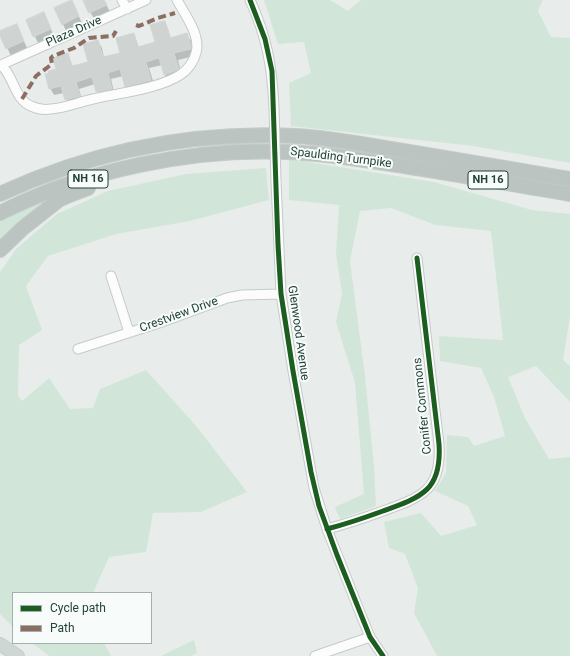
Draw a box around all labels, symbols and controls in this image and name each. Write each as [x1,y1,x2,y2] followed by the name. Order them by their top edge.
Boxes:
[44,13,104,51] street label: Plaza Drive
[290,145,392,171] street label: Spaulding Turnpike
[68,170,108,188] road number: NH 16
[468,171,508,189] road number: NH 16
[284,285,312,381] street label: Glenwood Avenue
[138,294,220,336] street label: Crestview Drive
[411,357,435,455] street label: Conifer Commons
[12,592,152,644] legend
[50,601,106,615] text: Cycle path
[50,621,75,635] text: Path

